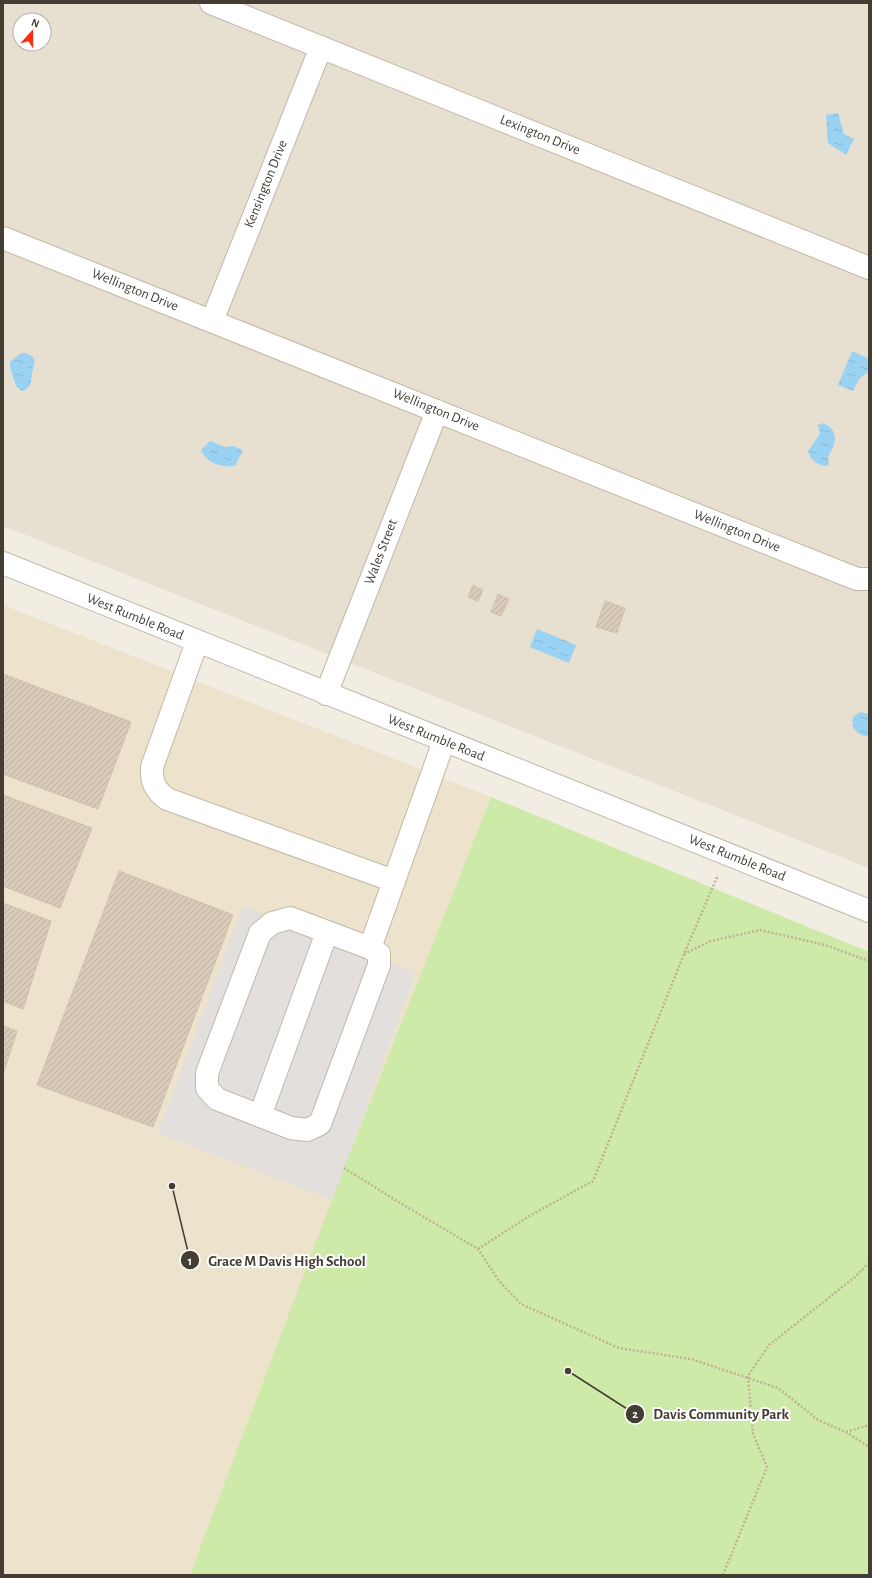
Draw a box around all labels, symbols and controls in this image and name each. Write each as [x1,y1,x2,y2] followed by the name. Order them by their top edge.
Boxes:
[12,12,52,52] north arrow
[30,17,41,30] text: N
[498,113,582,157] street label: Lexington Drive
[242,138,290,230] street label: Kensington Drive
[90,266,180,314] street label: Wellington Drive
[391,386,481,434] street label: Wellington Drive
[692,507,782,555] street label: Wellington Drive
[362,517,400,587] street label: Wales Street
[85,591,185,643] street label: West Rumble Road
[386,712,486,764] street label: West Rumble Road
[687,832,787,884] street label: West Rumble Road
[180,1247,374,1274] callout: Grace M Davis High School
[208,1254,366,1269] text: Grace M Davis High School
[188,1255,192,1267] text: 1
[625,1400,796,1427] callout: Davis Community Park
[653,1407,789,1422] text: Davis Community Park
[632,1408,638,1420] text: 2

